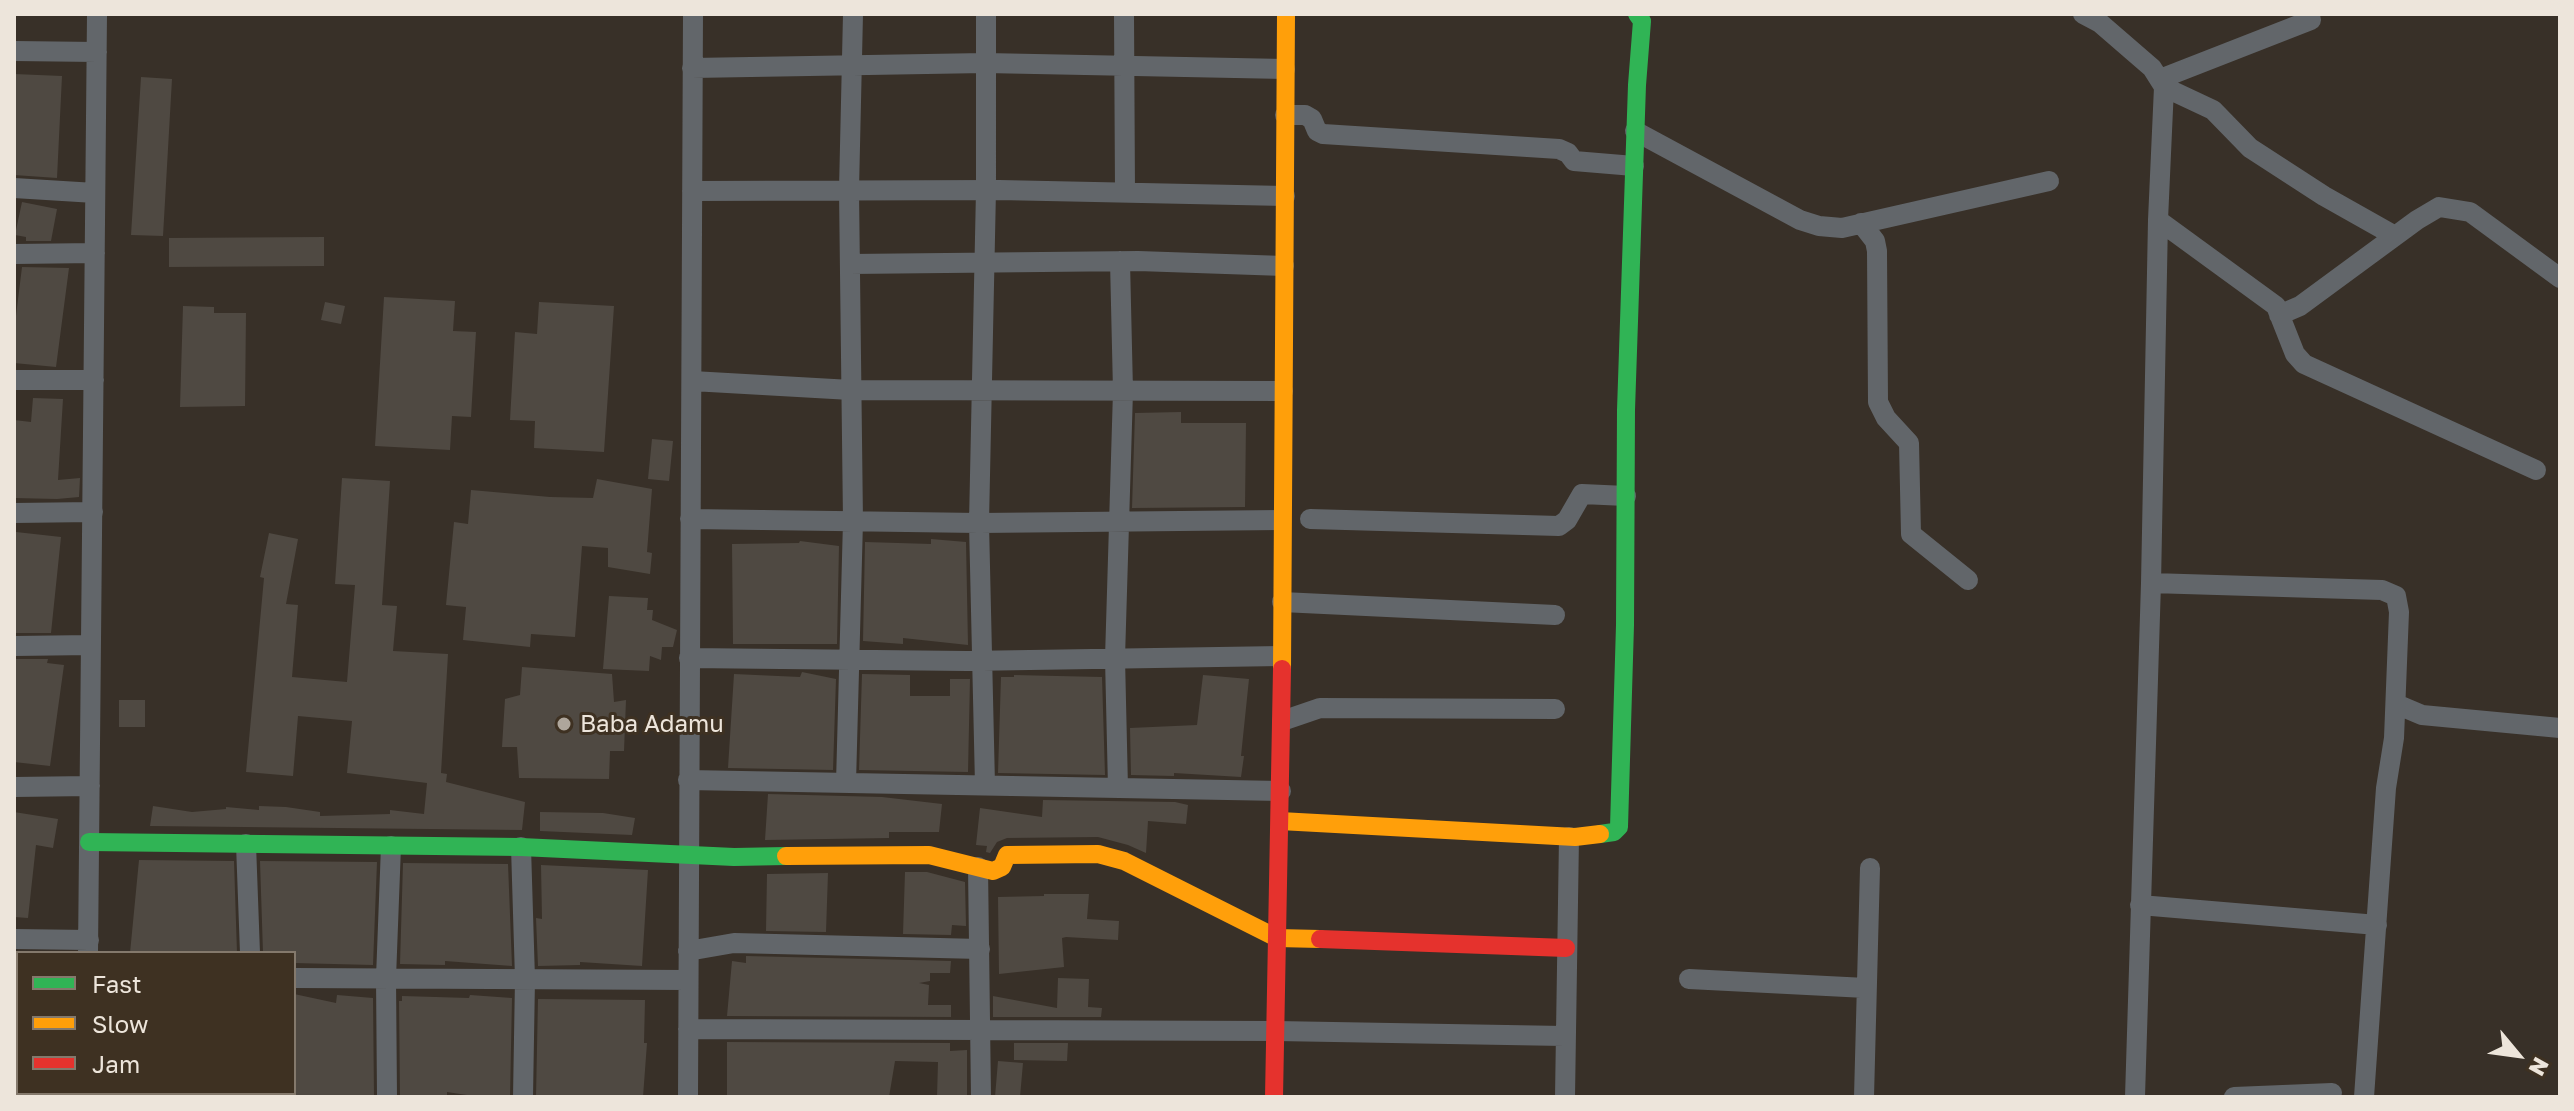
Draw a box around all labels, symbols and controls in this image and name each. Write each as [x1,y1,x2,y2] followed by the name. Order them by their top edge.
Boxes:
[580,710,724,738] place label: Baba Adamu
[555,715,573,733] marker: Baba Adamu
[16,951,296,1095] legend
[92,969,142,998] text: Fast
[92,1009,148,1038] text: Slow
[2478,1015,2558,1095] north arrow
[92,1049,140,1078] text: Jam
[2524,1053,2555,1081] text: N

